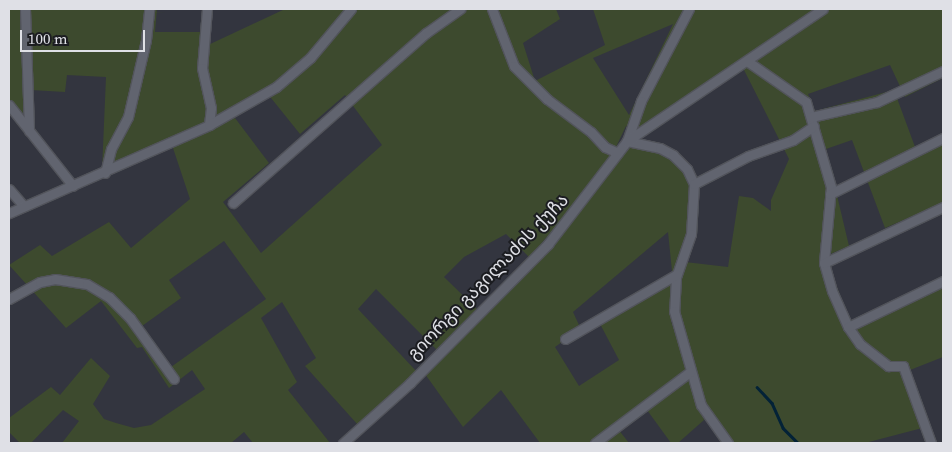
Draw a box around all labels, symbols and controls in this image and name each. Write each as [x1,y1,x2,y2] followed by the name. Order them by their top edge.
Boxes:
[22,20,148,52] scale bar
[28,28,68,49] text: 100 m
[403,189,573,365] street label: გიორგი გაგილაძის ქუჩა

